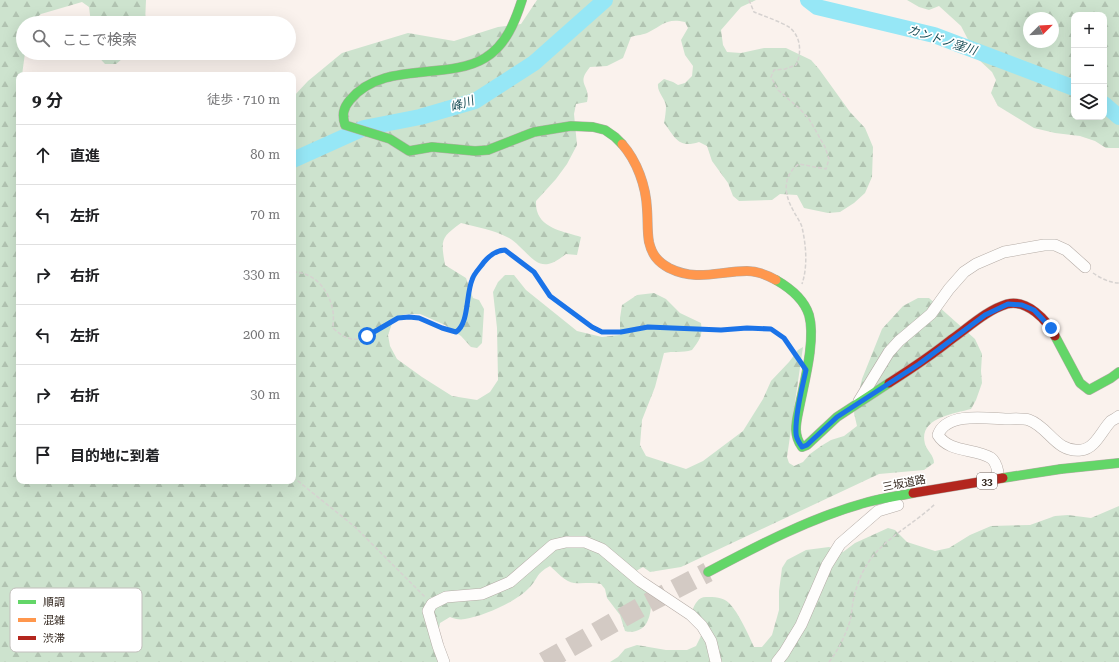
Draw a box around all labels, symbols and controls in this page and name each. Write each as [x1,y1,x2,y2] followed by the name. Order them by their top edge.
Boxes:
[1023,12,1059,48] north arrow
[1071,12,1107,120] map controls
[1071,12,1107,48] button: +
[16,16,296,60] search box
[906,22,980,58] water label: カンドノ窪川
[30,27,52,49] icon: search
[62,31,137,49] text: ここで検索
[1071,48,1107,84] button: −
[1071,84,1107,120] button: layers
[32,90,63,110] text: 9 分
[207,92,280,107] text: 徒歩 · 710 m
[448,93,478,115] water label: 峰川
[32,144,54,166] icon: ahead
[70,147,100,165] text: 直進
[250,147,280,162] text: 80 m
[32,204,54,226] icon: left
[70,207,100,225] text: 左折
[250,207,280,222] text: 70 m
[32,264,54,286] icon: right
[70,267,100,285] text: 右折
[243,267,280,282] text: 330 m
[1042,319,1060,337] route end
[32,324,54,346] icon: left
[70,327,100,345] text: 左折
[243,327,280,342] text: 200 m
[358,327,376,345] route start
[32,384,54,406] icon: right
[70,387,100,405] text: 右折
[250,387,280,402] text: 30 m
[32,444,54,466] icon: arrive
[70,447,160,465] text: 目的地に到着
[881,473,927,494] street label: 三坂道路
[977,473,997,489] road number: 33
[10,588,142,652] legend
[43,596,65,609] text: 順調
[43,614,65,627] text: 混雑
[43,632,65,645] text: 渋滞

